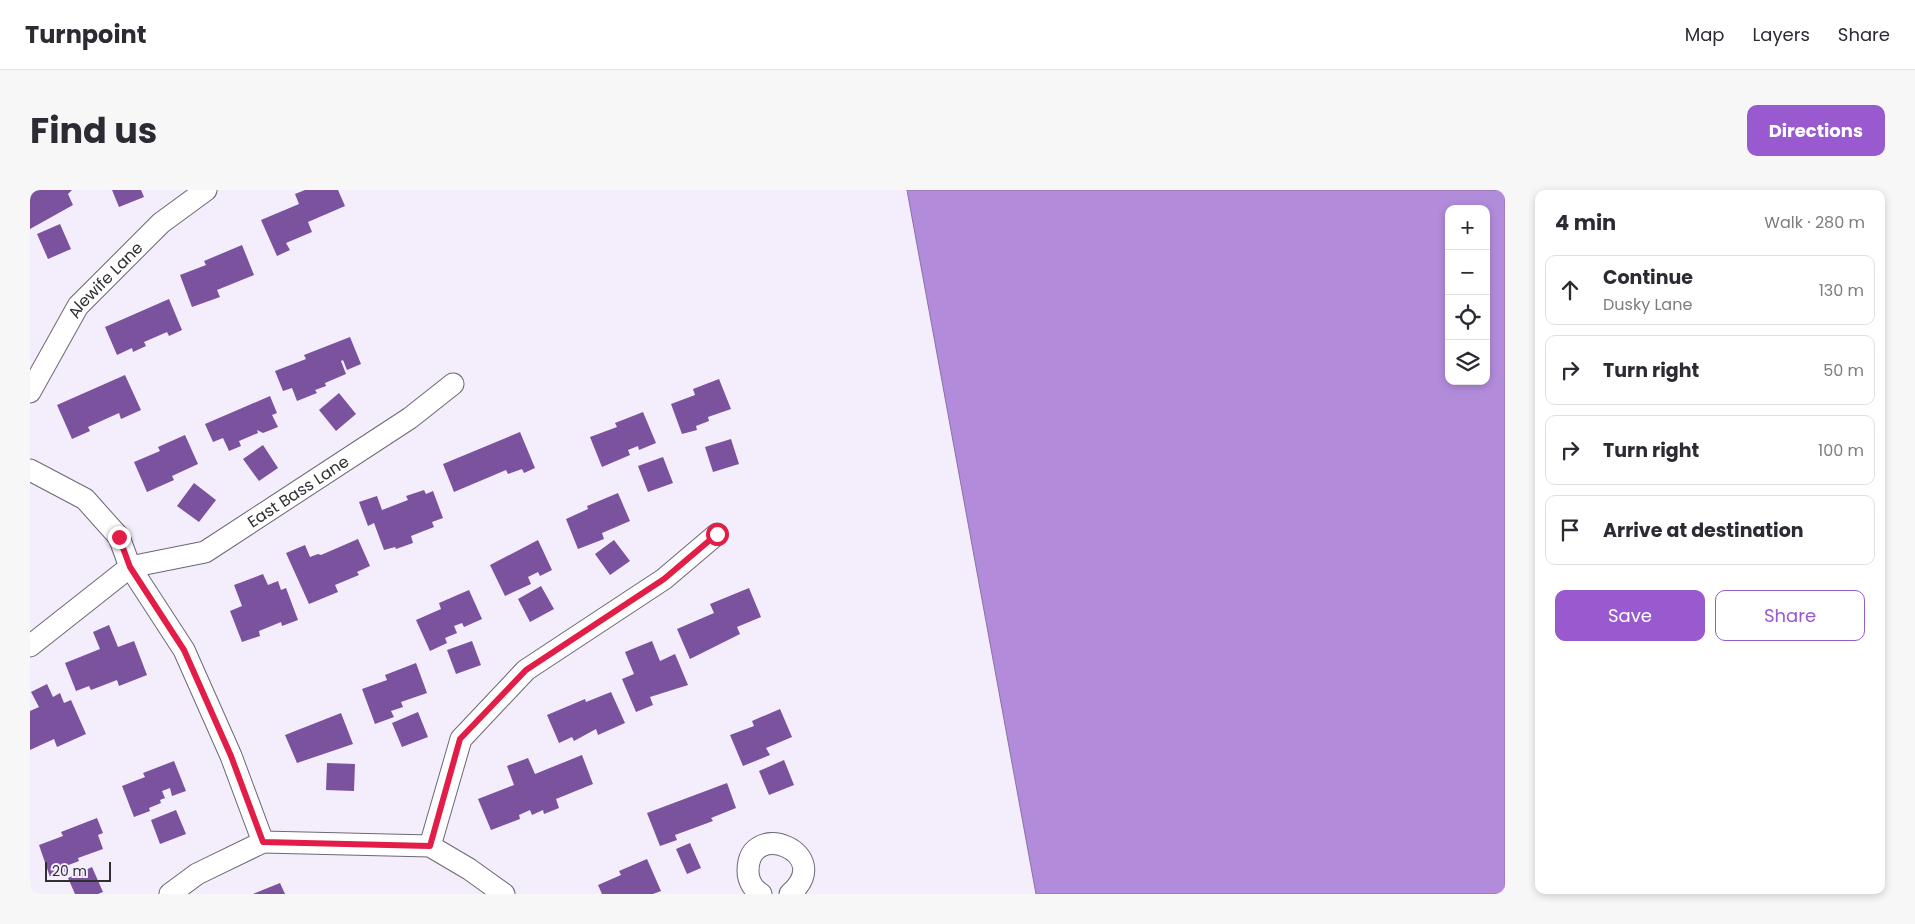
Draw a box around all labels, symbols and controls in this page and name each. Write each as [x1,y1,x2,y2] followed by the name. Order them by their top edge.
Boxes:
[25,18,146,51] text: Turnpoint
[1685,22,1725,47] text: Map
[1753,22,1810,47] text: Layers
[1838,22,1890,47] text: Share
[1747,105,1885,156] button: Directions
[30,106,157,155] text: Find us
[1445,205,1490,385] map controls
[1445,205,1490,250] button: +
[1555,208,1616,237] text: 4 min
[1764,211,1865,234] text: Walk · 280 m
[62,236,148,322] street label: Alewife Lane
[1445,250,1490,295] button: −
[1603,264,1693,291] text: Continue
[1556,276,1584,304] icon: ahead
[1819,279,1864,302] text: 130 m
[1603,293,1692,316] text: Dusky Lane
[1445,295,1490,340] button: locate
[1445,340,1490,385] button: layers
[1556,356,1584,384] icon: right
[1603,357,1699,384] text: Turn right
[1823,359,1864,382] text: 50 m
[1556,436,1584,464] icon: right
[1603,437,1699,464] text: Turn right
[1818,439,1864,462] text: 100 m
[243,450,353,533] street label: East Bass Lane
[1556,516,1584,544] icon: arrive
[1603,517,1804,544] text: Arrive at destination
[706,523,729,546] route start
[108,526,131,549] route end
[1555,590,1705,641] button: Save
[1715,590,1865,641] button: Share
[45,859,111,882] scale bar
[52,861,87,881] text: 20 m

